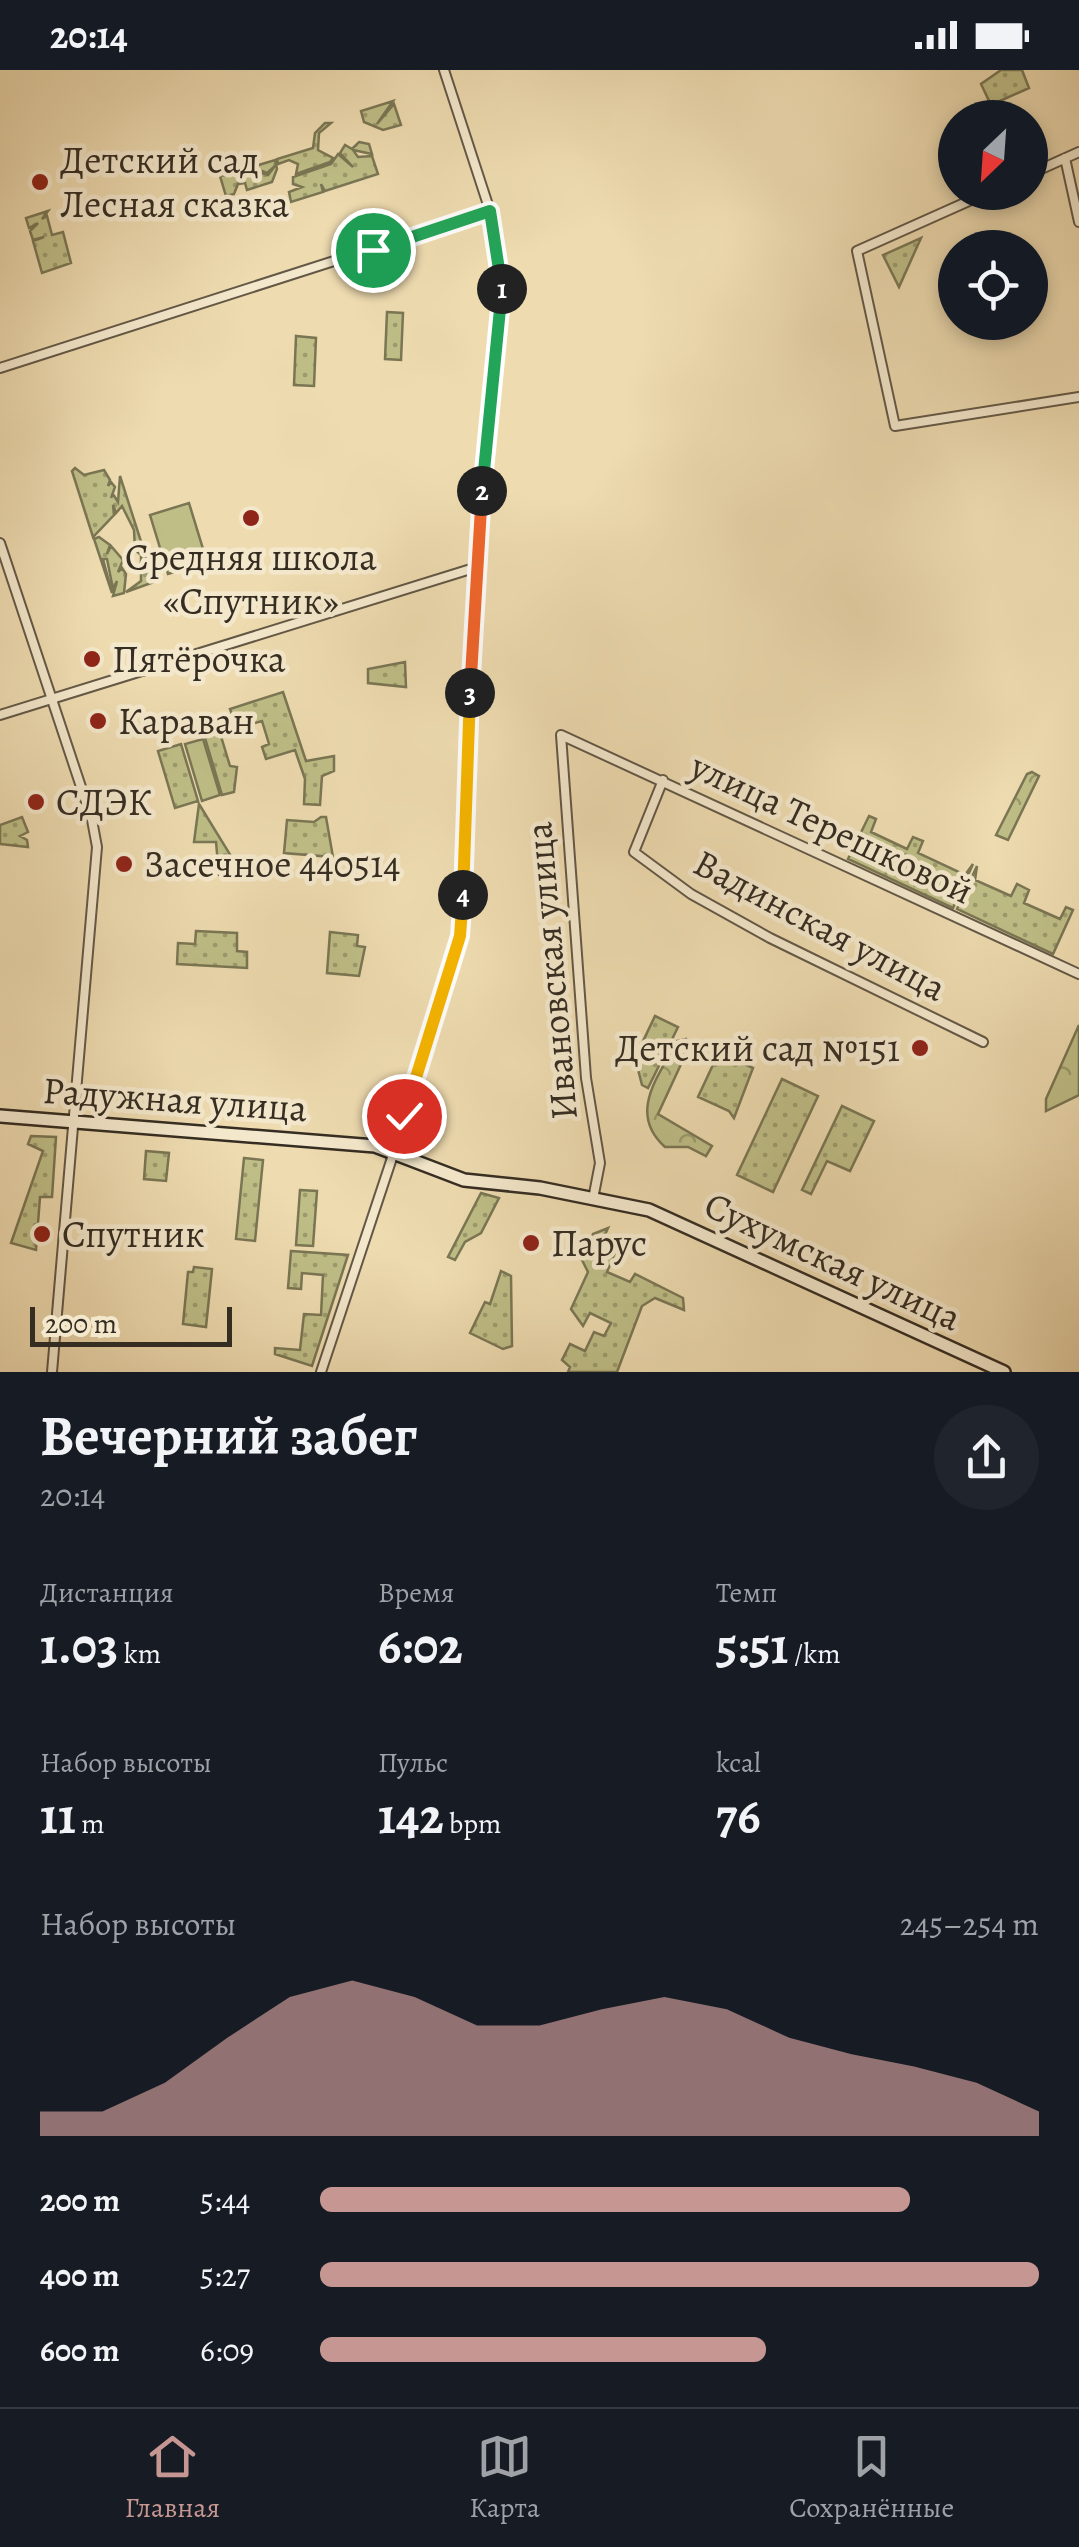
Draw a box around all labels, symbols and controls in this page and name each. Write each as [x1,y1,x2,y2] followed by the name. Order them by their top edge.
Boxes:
[50,9,128,61] text: 20:14
[938,100,1048,210] north arrow
[938,100,1048,340] map controls
[60,134,289,230] place label: Детский сад Лесная сказка
[29,171,51,193] marker: Детский сад Лесная сказка
[331,208,416,293] pin
[346,223,401,278] icon: arrive
[938,230,1048,340] button: locate
[477,264,527,314] pin: 1
[497,270,507,308] text: 1
[457,466,507,516] pin: 2
[475,472,489,510] text: 2
[240,507,262,529] marker: Средняя школа «Спутник»
[125,531,377,627] place label: Средняя школа «Спутник»
[112,633,286,685] place label: Пятёрочка
[81,648,103,670] marker: Пятёрочка
[445,668,495,718] pin: 3
[464,674,476,712] text: 3
[118,695,255,747] place label: Караван
[87,710,109,732] marker: Караван
[681,739,982,916] street label: улица Терешковой
[56,776,152,828] place label: СДЭК
[25,791,47,813] marker: СДЭК
[512,819,590,1122] street label: Ивановская улица
[685,837,956,1014] street label: Вадинская улица
[144,838,400,890] place label: Засечное 440514
[113,853,135,875] marker: Засечное 440514
[438,870,488,920] pin: 4
[456,876,470,914] text: 4
[615,1022,900,1074] place label: Детский сад №151
[909,1037,931,1059] marker: Детский сад №151
[41,1064,309,1134] street label: Радужная улица
[362,1074,447,1159] pin
[377,1089,432,1144] icon: check
[696,1179,970,1343] street label: Сухумская улица
[62,1208,205,1260] place label: Спутник
[551,1217,647,1269] place label: Парус
[31,1223,53,1245] marker: Спутник
[520,1232,542,1254] marker: Парус
[30,1302,232,1346] scale bar
[45,1305,117,1343] text: 200 m
[40,1398,418,1473] text: Вечерний забег
[934,1405,1039,1510] button: share
[40,1473,105,1517] text: 20:14
[40,1574,174,1612] text: Дистанция
[378,1574,454,1612] text: Время
[716,1574,777,1612] text: Темп
[40,1612,118,1680] text: 1.03
[378,1612,463,1680] text: 6:02
[716,1612,789,1680] text: 5:51
[118,1635,161,1673] text: km
[789,1635,840,1673] text: /km
[40,1744,212,1782] text: Набор высоты
[378,1744,448,1782] text: Пульс
[716,1744,761,1782] text: kcal
[40,1782,76,1850] text: 11
[378,1782,444,1850] text: 142
[716,1782,761,1850] text: 76
[76,1805,105,1843] text: m
[444,1805,501,1843] text: bpm
[40,1902,236,1946] text: Набор высоты
[900,1902,1039,1946] text: 245–254 m
[40,2178,120,2222] text: 200 m
[200,2178,250,2222] text: 5:44
[40,2253,120,2297] text: 400 m
[200,2253,250,2297] text: 5:27
[40,2328,120,2372] text: 600 m
[200,2328,254,2372] text: 6:09
[125,2429,220,2527] tab: Главная
[469,2429,540,2527] tab: Карта
[789,2429,954,2527] tab: Сохранённые

